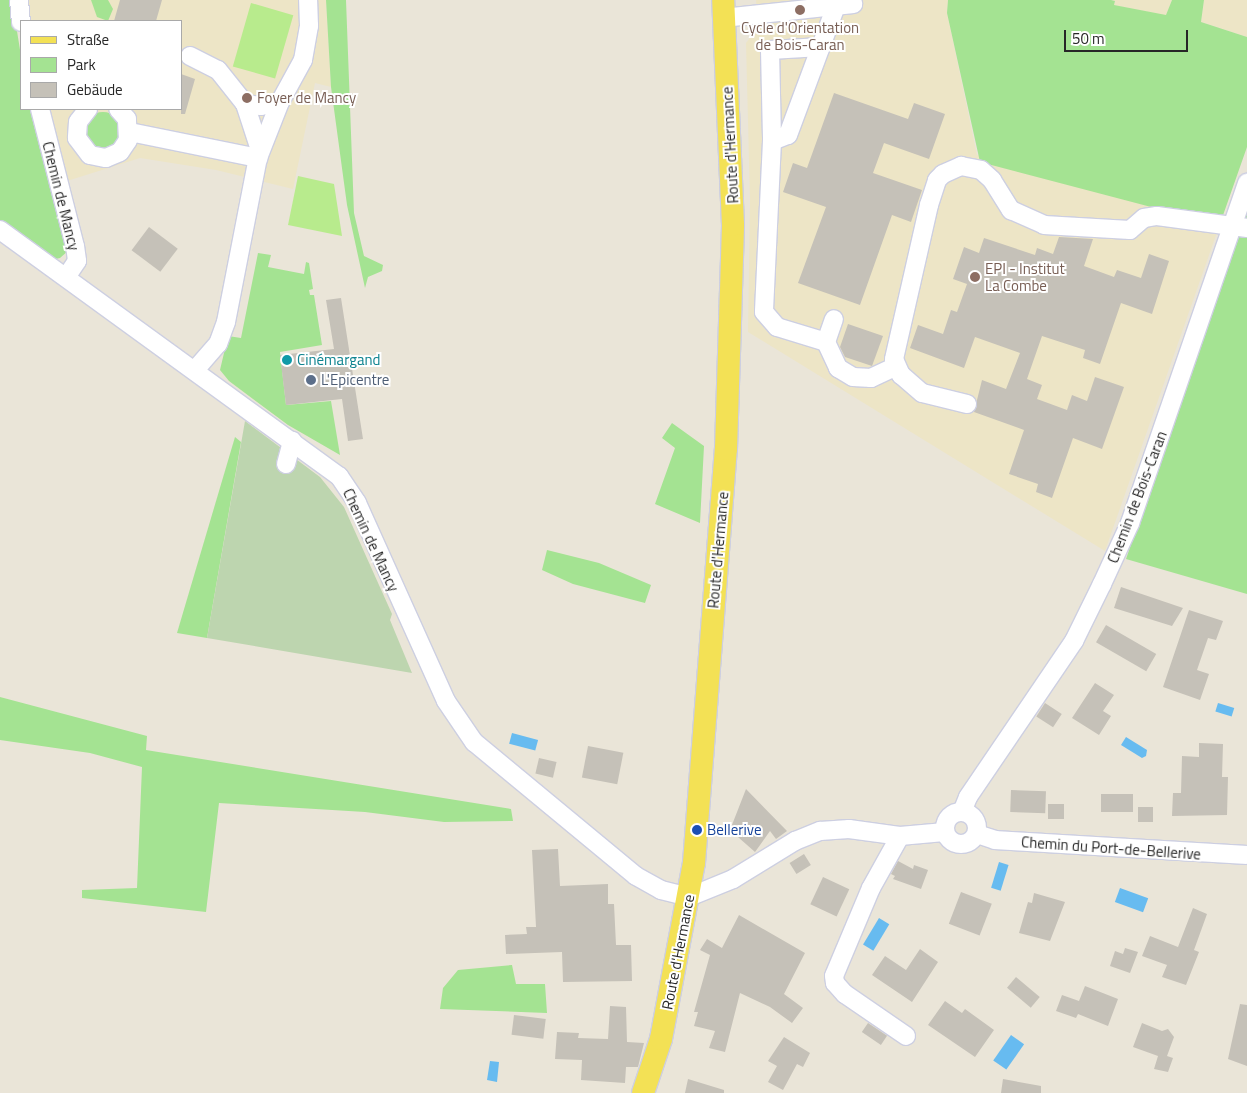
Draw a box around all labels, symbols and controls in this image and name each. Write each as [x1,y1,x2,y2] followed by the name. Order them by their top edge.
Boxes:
[794,4,806,16] marker: Cycle d'Orientation de Bois-Caran
[741,18,859,53] place label: Cycle d'Orientation de Bois-Caran
[20,20,182,110] legend
[1067,20,1191,52] scale bar
[1072,27,1105,50] text: 50 m
[67,28,109,51] text: Straße
[67,53,96,76] text: Park
[67,78,123,101] text: Gebäude
[718,86,742,204] street label: Route d'Hermance
[257,89,356,107] place label: Foyer de Mancy
[241,92,253,104] marker: Foyer de Mancy
[39,140,83,252] street label: Chemin de Mancy
[985,259,1065,294] place label: EPI - Institut La Combe
[969,271,981,283] marker: EPI - Institut La Combe
[297,351,380,369] place label: Cinémargand
[281,354,293,366] marker: Cinémargand
[321,371,389,389] place label: L'Epicentre
[305,374,317,386] marker: L'Epicentre
[1104,428,1170,566] street label: Chemin de Bois-Caran
[339,486,403,594] street label: Chemin de Mancy
[704,491,732,609] street label: Route d'Hermance
[707,821,761,839] place label: Bellerive
[691,824,703,836] marker: Bellerive
[1021,833,1201,863] street label: Chemin du Port-de-Bellerive
[658,893,698,1011] street label: Route d'Hermance

